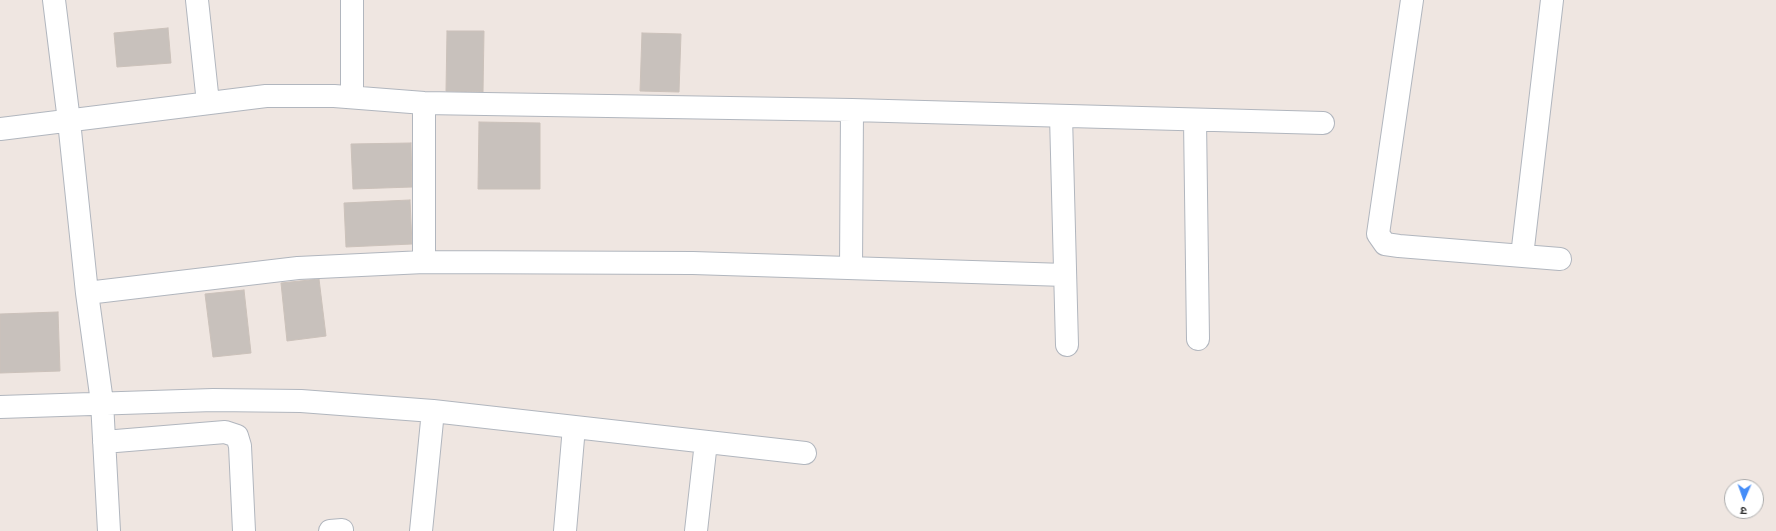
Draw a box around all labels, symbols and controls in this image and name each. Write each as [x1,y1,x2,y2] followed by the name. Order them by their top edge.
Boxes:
[1724,479,1764,519] north arrow
[1740,504,1747,517] text: उ

